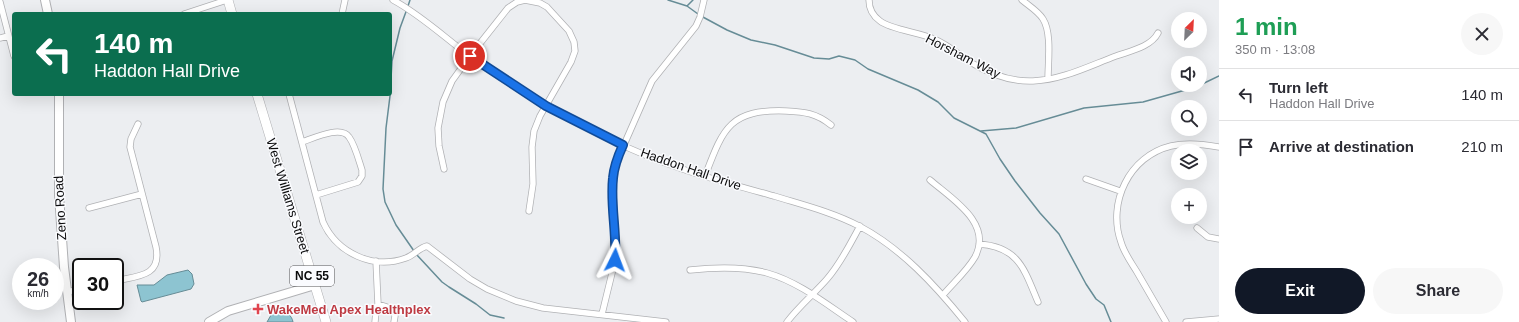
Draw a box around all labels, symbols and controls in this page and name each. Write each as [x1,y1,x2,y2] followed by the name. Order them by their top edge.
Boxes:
[1171,12,1207,48] north arrow
[1171,12,1207,224] map controls
[1235,13,1298,40] text: 1 min
[1461,13,1503,55] button: close
[28,28,80,80] icon: left
[94,28,173,59] text: 140 m
[923,31,1003,81] street label: Horsham Way
[453,39,487,73] pin
[1235,42,1315,57] text: 350 m · 13:08
[459,45,481,67] icon: arrive
[1171,56,1207,92] button: sound
[94,61,240,81] text: Haddon Hall Drive
[1269,79,1328,96] text: Turn left
[1235,84,1257,106] icon: left
[1461,86,1503,103] text: 140 m
[1269,96,1375,111] text: Haddon Hall Drive
[1171,100,1207,136] button: search
[1235,136,1257,158] icon: arrive
[263,137,313,256] street label: West Williams Street
[1269,138,1414,155] text: Arrive at destination
[1461,138,1503,155] text: 210 m
[1171,144,1207,180] button: layers
[639,145,743,193] street label: Haddon Hall Drive
[51,175,69,241] street label: Zeno Road
[1171,188,1207,224] button: +
[594,239,636,281] position arrow
[72,258,124,310] speed limit sign: 30
[290,266,334,286] road number: NC 55
[27,268,49,290] text: 26
[1235,268,1365,314] button: Exit
[1373,268,1503,314] button: Share
[27,288,49,299] text: km/h
[267,302,432,317] place label: WakeMed Apex Healthplex
[252,303,264,315] marker: WakeMed Apex Healthplex

